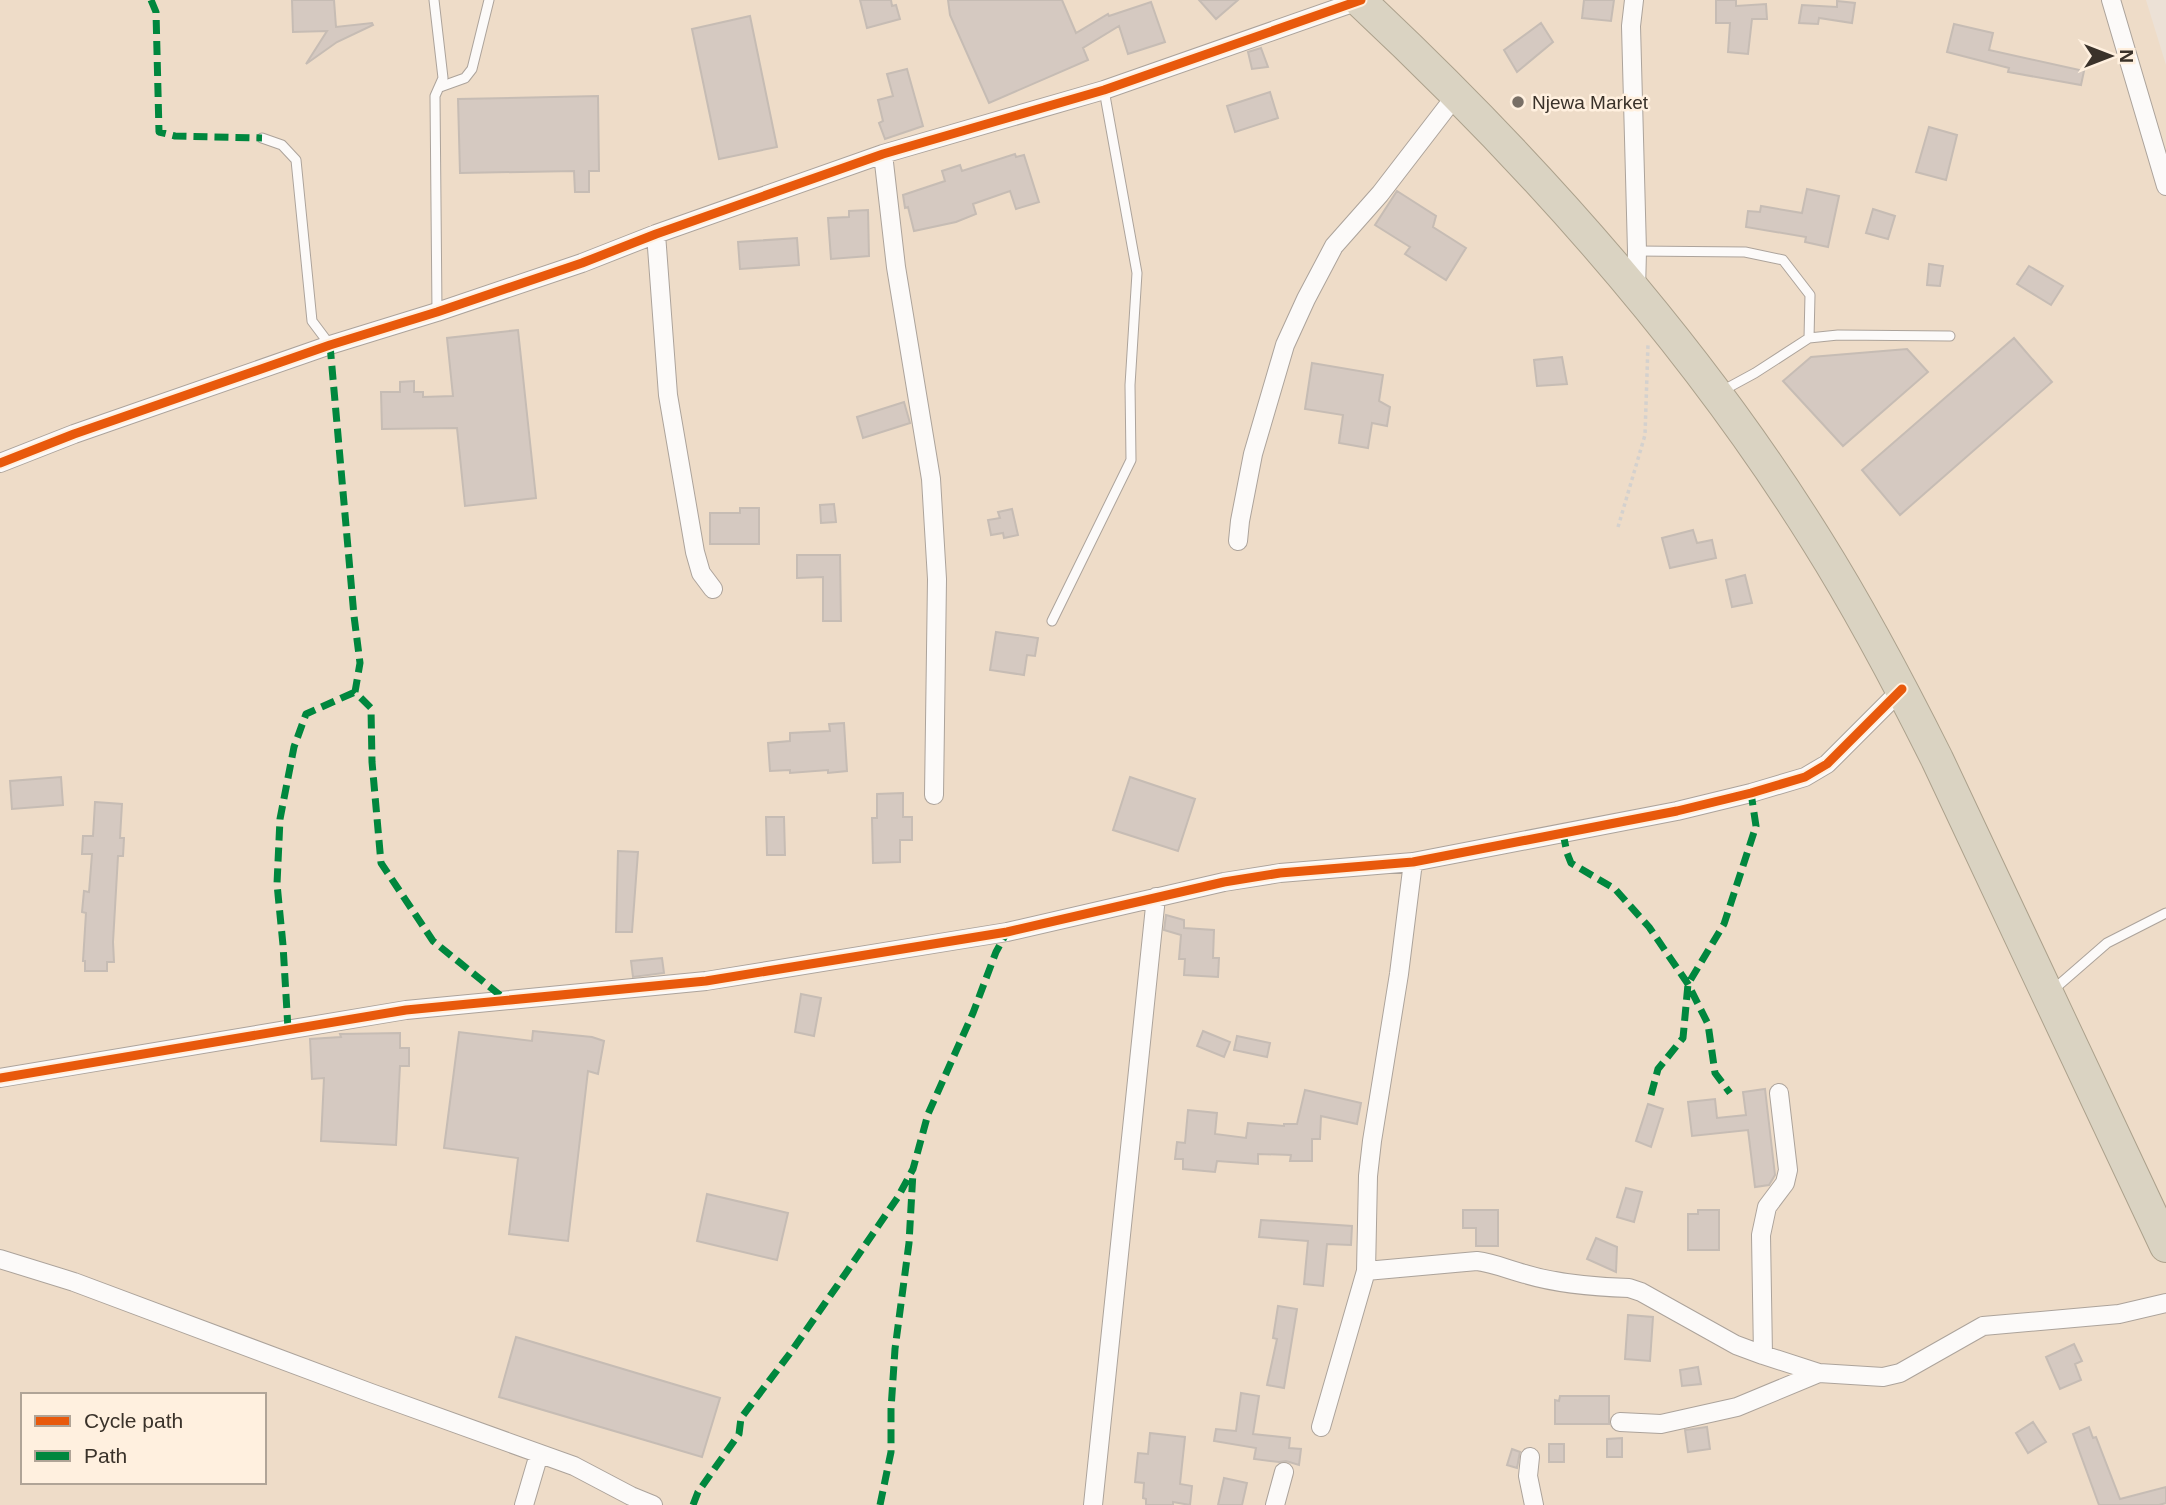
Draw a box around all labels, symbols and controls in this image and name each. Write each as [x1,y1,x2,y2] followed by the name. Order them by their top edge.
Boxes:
[2075,21,2145,91] north arrow
[2116,49,2137,63] text: N
[1532,92,1649,113] place label: Njewa Market
[1510,94,1526,110] marker: Njewa Market
[21,1393,266,1484] legend
[84,1409,183,1432] text: Cycle path
[84,1444,127,1467] text: Path

